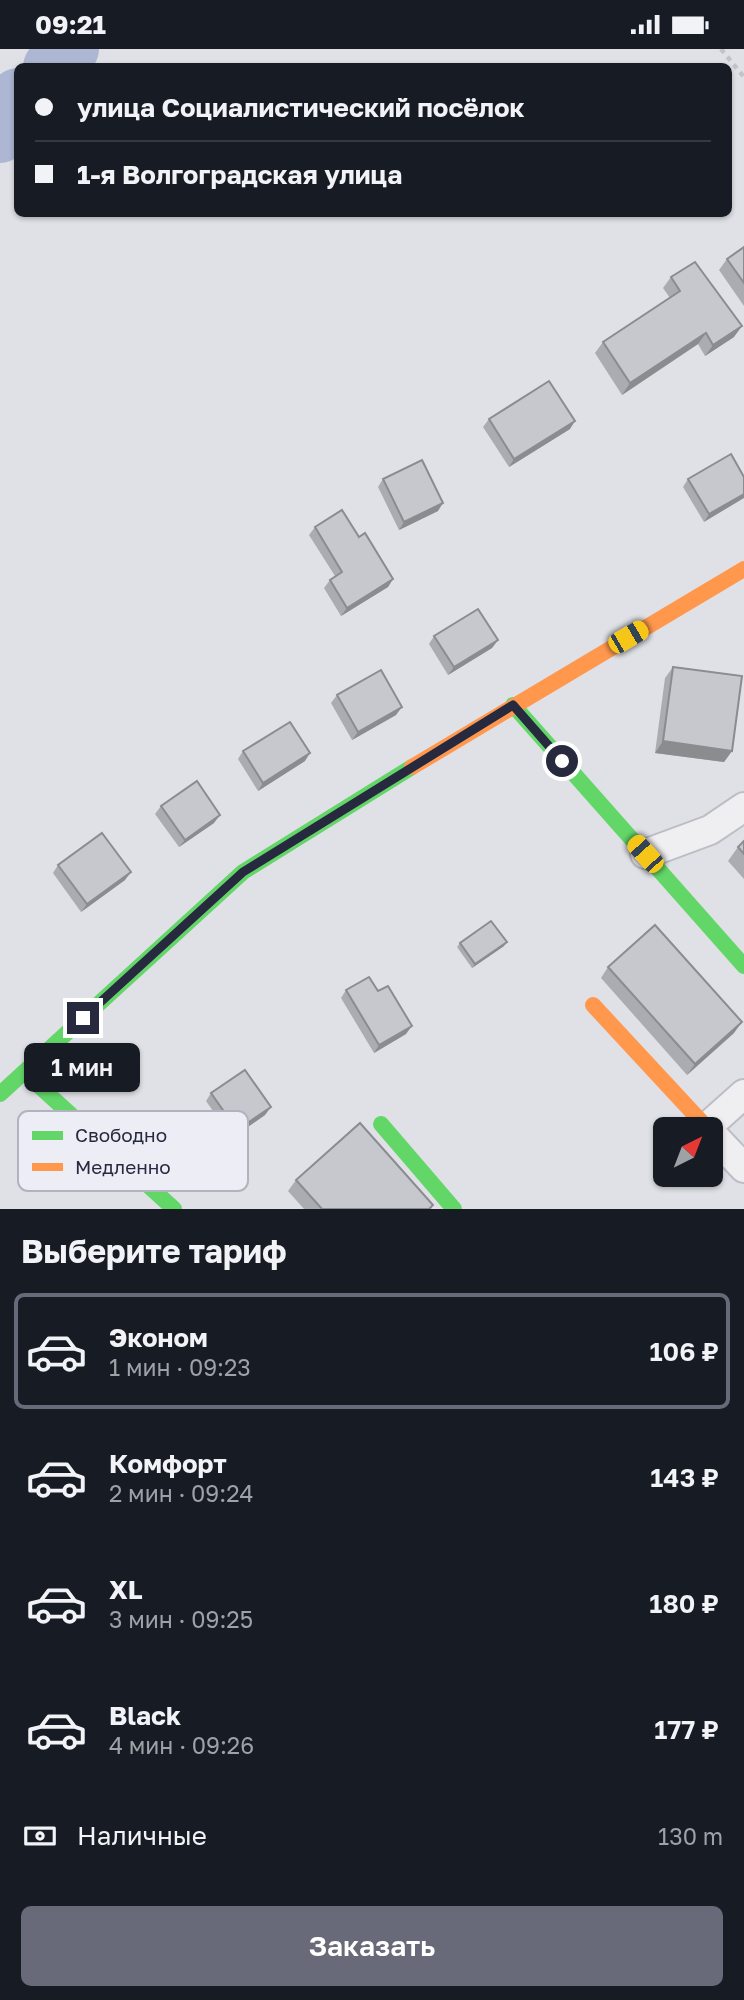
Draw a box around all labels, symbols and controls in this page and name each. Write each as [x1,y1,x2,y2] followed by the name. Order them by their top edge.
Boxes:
[35,9,106,40] text: 09:21
[77,92,525,123] text: улица Социалистический посёлок
[77,159,402,190] text: 1-я Волгоградская улица
[605,617,652,657] car
[546,745,578,777] route start
[624,831,667,877] car
[67,1002,99,1034] route end
[25,1042,141,1091] callout: 1 мин
[51,1053,113,1081] text: 1 мин
[18,1111,248,1191] legend
[653,1117,723,1187] north arrow
[653,1117,723,1187] map controls
[75,1123,167,1146] text: Свободно
[75,1155,171,1178] text: Медленно
[21,1232,287,1270] text: Выберите тариф
[25,1320,88,1383] icon: car
[109,1322,208,1353] text: Эконом
[649,1336,719,1367] text: 106 ₽
[109,1353,251,1381] text: 1 мин · 09:23
[25,1446,88,1509] icon: car
[109,1448,227,1479] text: Комфорт
[650,1462,719,1493] text: 143 ₽
[109,1479,254,1507] text: 2 мин · 09:24
[25,1572,88,1635] icon: car
[109,1574,143,1605] text: XL
[649,1588,719,1619] text: 180 ₽
[109,1605,253,1633] text: 3 мин · 09:25
[25,1698,88,1761] icon: car
[109,1700,181,1731] text: Black
[654,1714,719,1745] text: 177 ₽
[109,1731,254,1759] text: 4 мин · 09:26
[21,1817,59,1855] icon: cash
[77,1820,207,1851] text: Наличные
[658,1822,723,1850] text: 130 m
[21,1906,723,1986] button: Заказать

